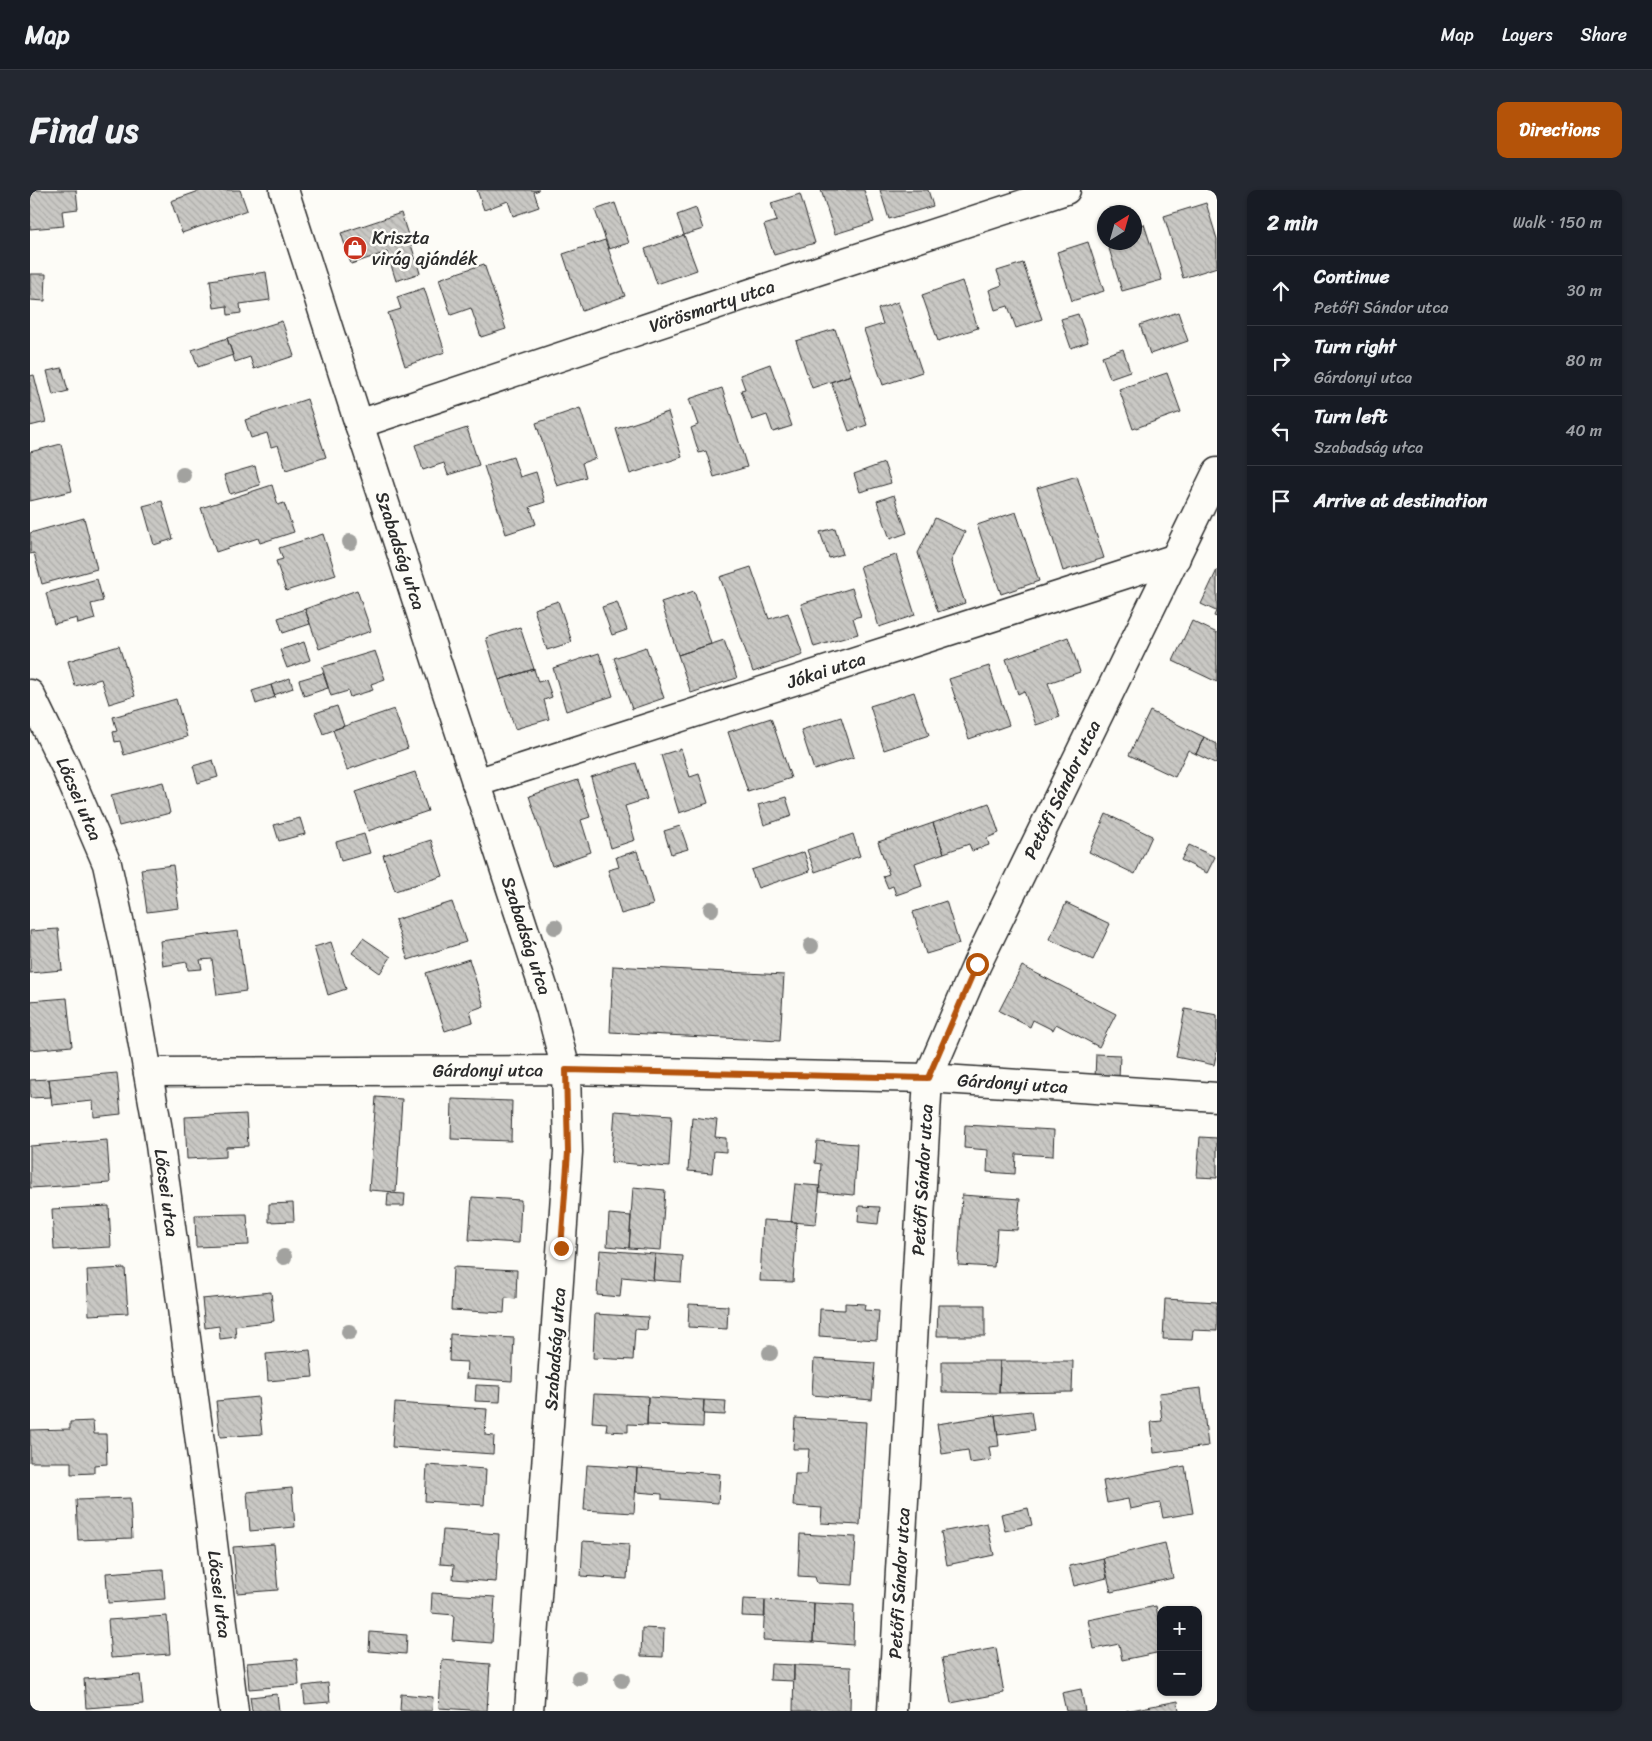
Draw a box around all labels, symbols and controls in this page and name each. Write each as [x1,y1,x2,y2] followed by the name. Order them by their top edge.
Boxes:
[25,14,69,56] text: Map
[1441,19,1474,51] text: Map
[1502,19,1553,51] text: Layers
[1581,19,1627,51] text: Share
[30,99,138,161] text: Find us
[1497,102,1622,158] button: Directions
[1267,204,1318,242] text: 2 min
[1097,205,1142,250] north arrow
[1513,208,1602,237] text: Walk · 150 m
[372,222,478,275] place label: Kriszta virág ajándék
[342,235,368,261] shop icon: Kriszta virág ajándék
[1314,260,1390,293] text: Continue
[645,270,779,342] street label: Vörösmarty utca
[1567,276,1602,305] text: 30 m
[1267,277,1295,305] icon: ahead
[1314,293,1449,322] text: Petőfi Sándor utca
[1314,330,1396,363] text: Turn right
[1566,346,1602,375] text: 80 m
[1267,347,1295,375] icon: right
[1314,363,1412,392] text: Gárdonyi utca
[1314,400,1387,433] text: Turn left
[1565,416,1602,445] text: 40 m
[1267,417,1295,445] icon: left
[1314,433,1423,462] text: Szabadság utca
[1314,484,1487,517] text: Arrive at destination
[366,487,435,614] street label: Szabadság utca
[1267,487,1295,515] icon: arrive
[782,643,870,698] street label: Jókai utca
[1014,715,1110,865] street label: Petőfi Sándor utca
[47,751,111,846] street label: Lőcsei utca
[492,872,561,999] street label: Szabadság utca
[966,953,989,976] route start
[433,1054,543,1087] street label: Gárdonyi utca
[956,1064,1069,1103] street label: Gárdonyi utca
[902,1103,942,1256] street label: Petőfi Sándor utca
[145,1147,188,1239] street label: Lőcsei utca
[550,1237,573,1260] route end
[535,1287,575,1411] street label: Szabadság utca
[879,1507,920,1660] street label: Petőfi Sándor utca
[198,1548,241,1640] street label: Lőcsei utca
[1157,1606,1202,1696] map controls
[1157,1606,1202,1651] button: +
[1157,1651,1202,1696] button: −

